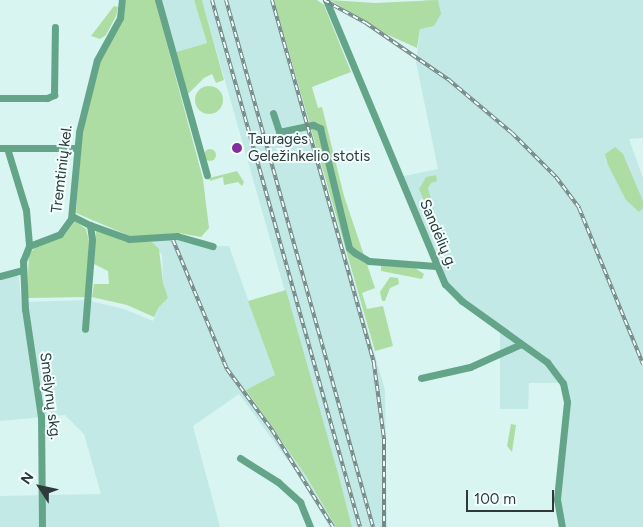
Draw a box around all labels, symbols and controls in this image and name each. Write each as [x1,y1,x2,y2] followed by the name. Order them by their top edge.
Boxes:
[48,124,76,214] street label: Tremtinių kel.
[248,130,370,165] place label: Tauragės Geležinkelio stotis
[230,141,244,155] marker: Tauragės Geležinkelio stotis
[415,197,461,271] street label: Sandėlių g.
[36,351,64,441] street label: Smėlynų skg.
[15,462,65,512] north arrow
[17,469,37,487] text: N
[468,480,556,512] scale bar
[474,490,516,508] text: 100 m

